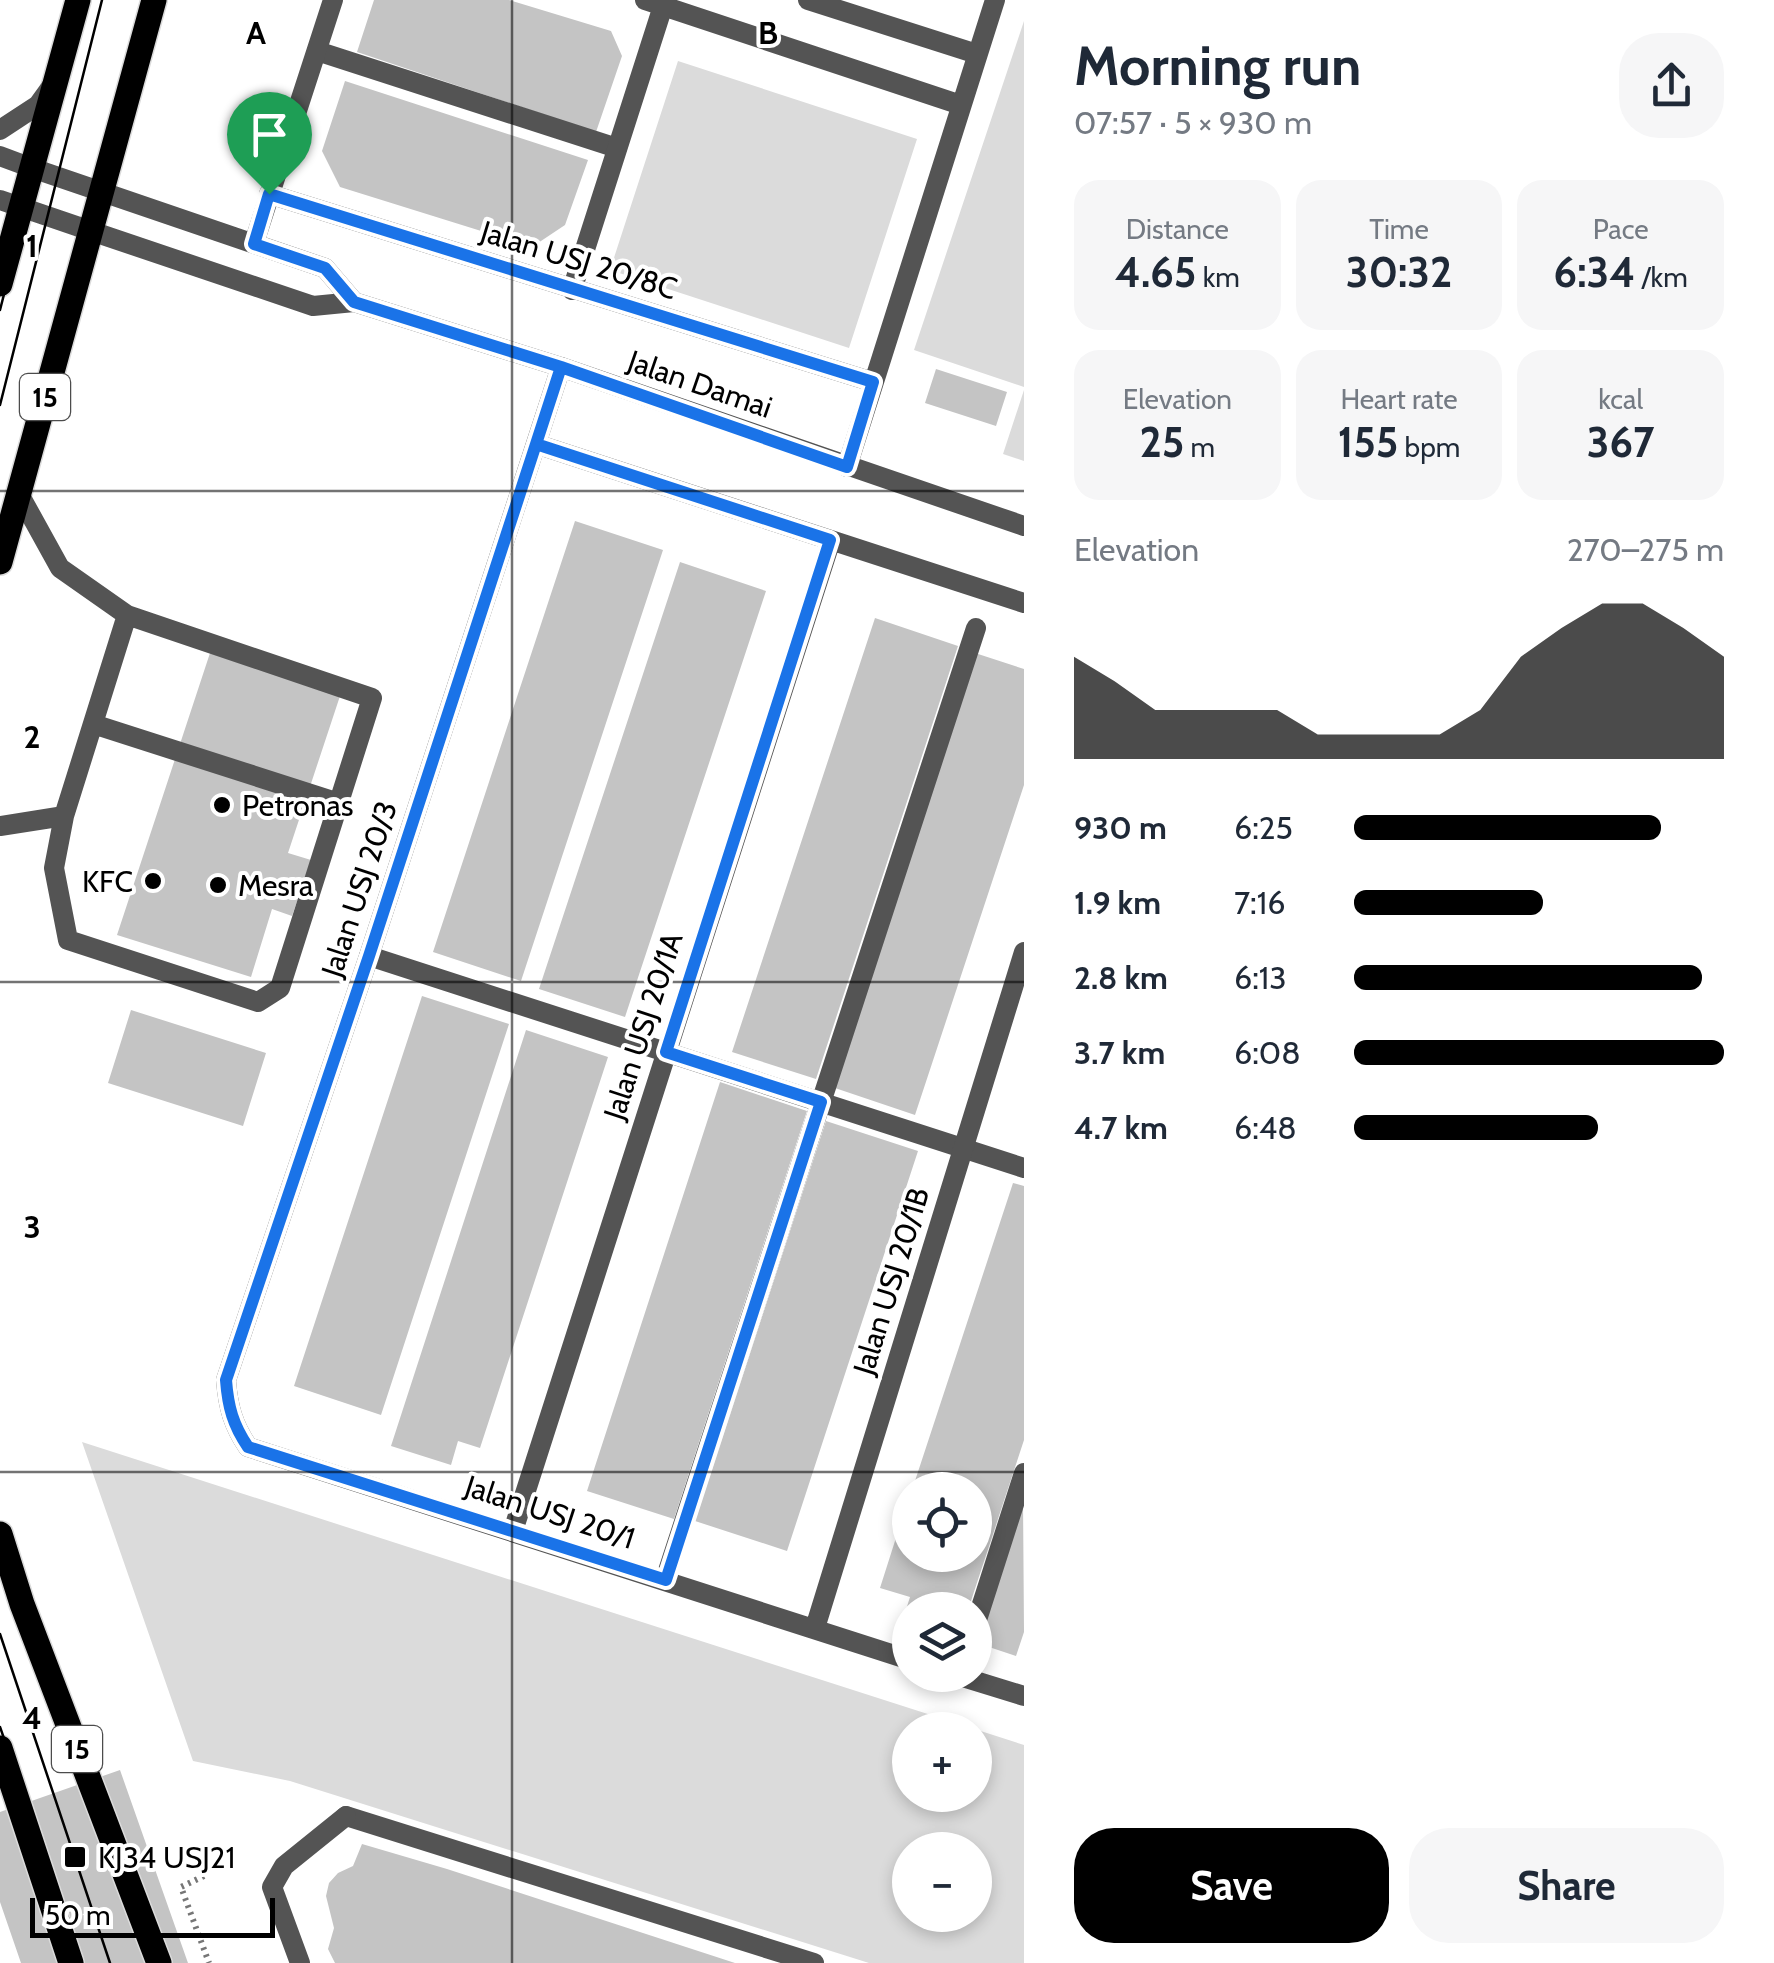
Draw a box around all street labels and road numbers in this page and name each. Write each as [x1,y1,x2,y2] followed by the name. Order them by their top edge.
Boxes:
[476,212,681,307] street label: Jalan USJ 20/8C
[622,342,777,426] street label: Jalan Damai
[20,374,70,420] road number: 15
[313,796,405,982] street label: Jalan USJ 20/3
[595,927,691,1125] street label: Jalan USJ 20/1A
[845,1183,937,1380] street label: Jalan USJ 20/1B
[460,1467,639,1557] street label: Jalan USJ 20/1
[52,1726,102,1772] road number: 15

